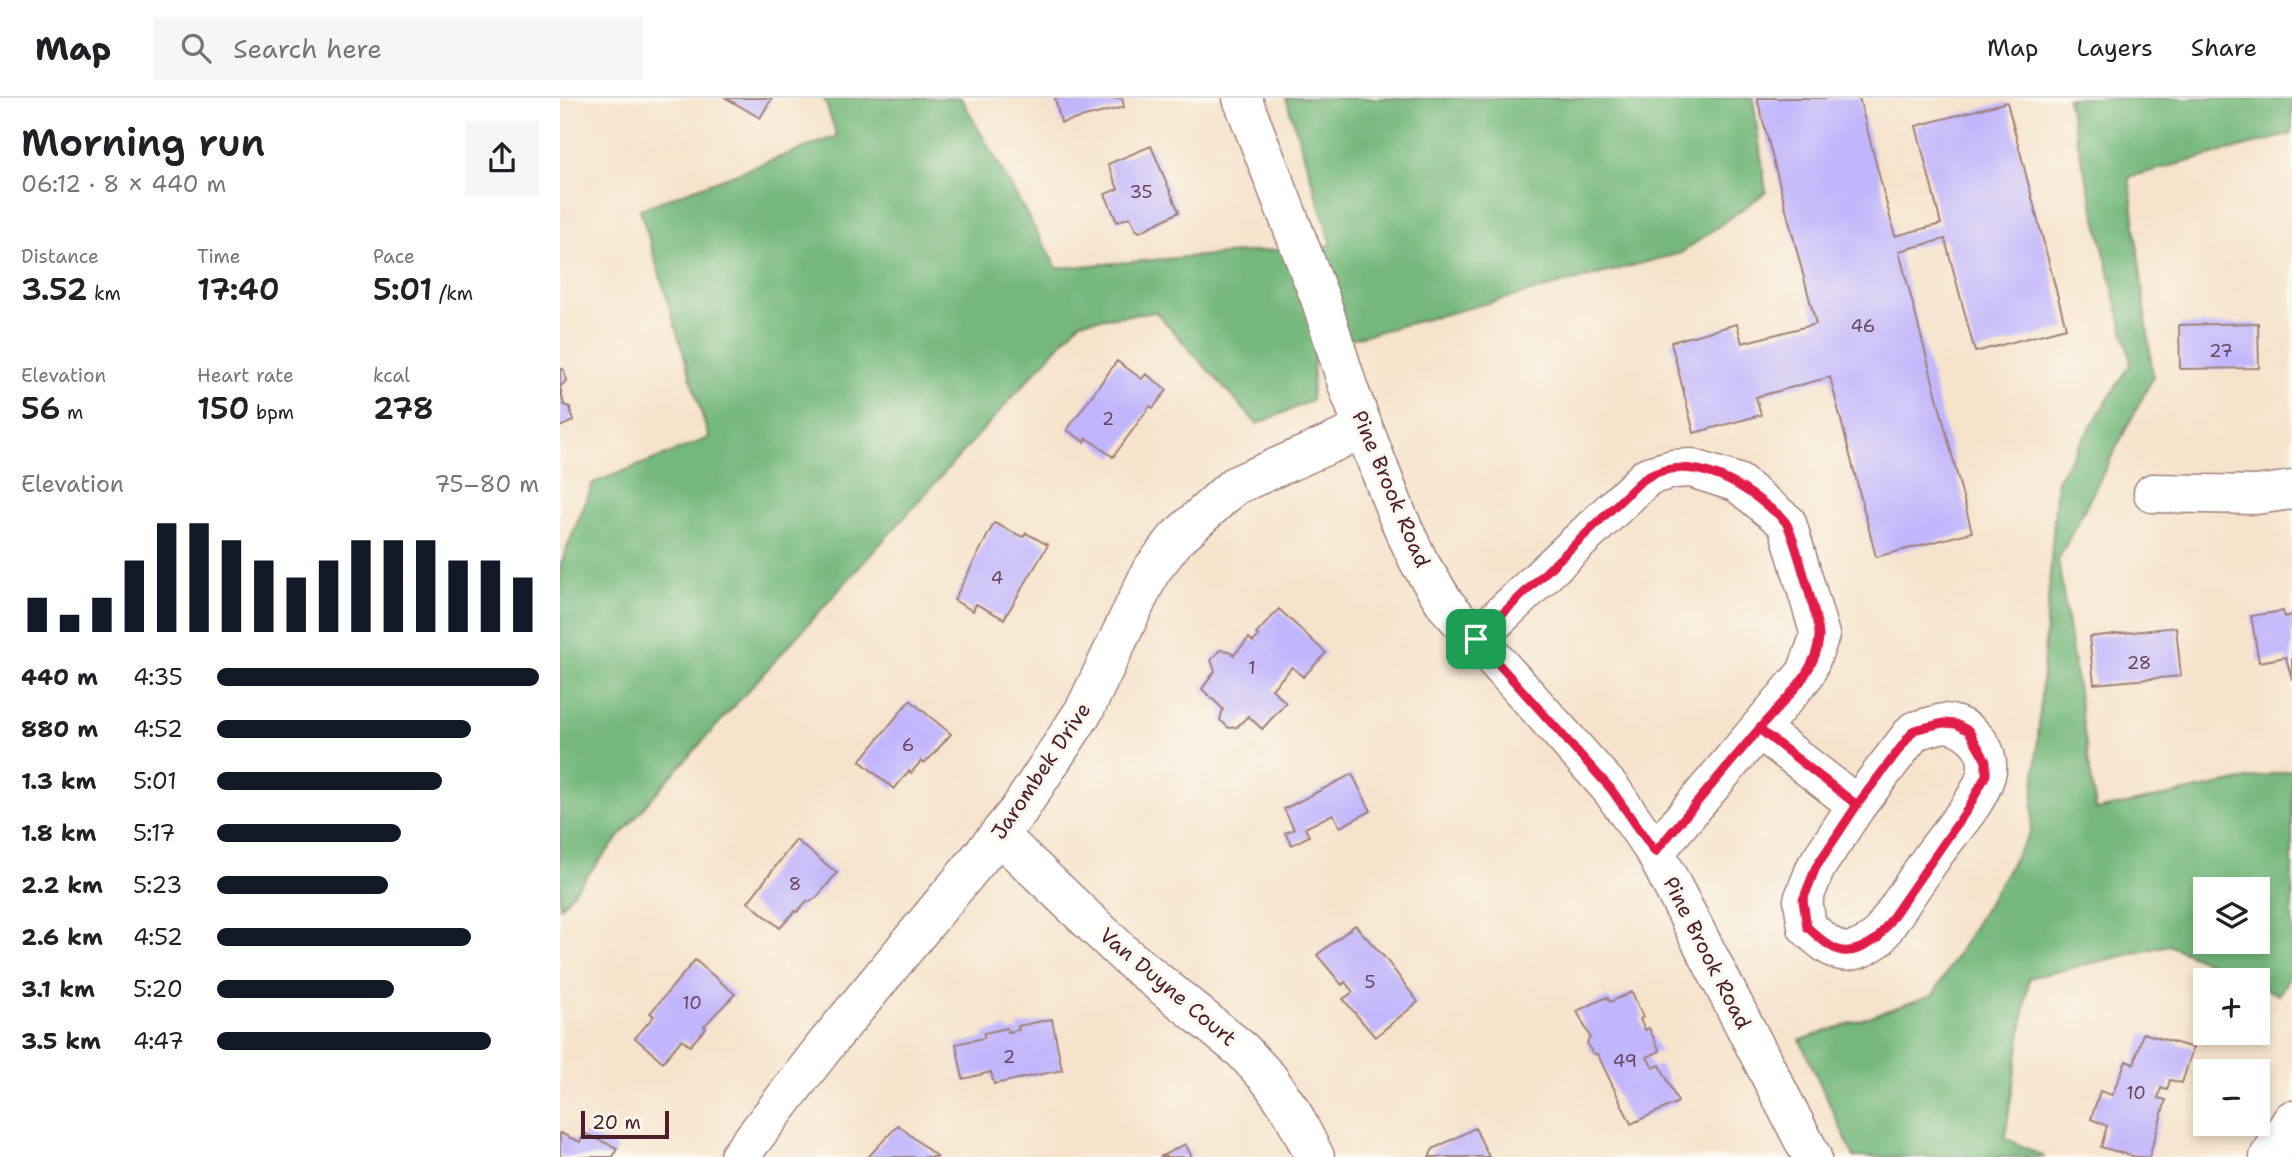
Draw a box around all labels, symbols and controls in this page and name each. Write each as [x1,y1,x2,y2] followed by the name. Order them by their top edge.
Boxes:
[153,17,643,80] search box
[35,26,111,71] text: Map
[177,29,215,67] icon: search
[233,31,382,66] text: Search here
[1987,32,2038,64] text: Map
[2076,32,2153,64] text: Layers
[2191,32,2257,64] text: Share
[21,117,265,168] text: Morning run
[465,121,539,195] button: share
[21,169,226,199] text: 06:12 · 8 × 440 m
[1129,180,1153,204] house number: 35
[21,244,99,269] text: Distance
[197,244,241,269] text: Time
[373,244,415,269] text: Pace
[21,269,87,310] text: 3.52
[197,269,280,310] text: 17:40
[373,269,433,310] text: 5:01
[87,281,121,306] text: km
[433,281,473,306] text: /km
[1851,314,1875,338] house number: 46
[2209,339,2233,363] house number: 27
[21,363,106,388] text: Elevation
[197,363,294,388] text: Heart rate
[373,363,410,388] text: kcal
[21,388,61,429] text: 56
[197,388,250,429] text: 150
[373,388,434,429] text: 278
[61,400,83,425] text: m
[250,400,294,425] text: bpm
[1345,406,1437,572] street label: Pine Brook Road
[1102,407,1114,431] house number: 2
[21,469,124,499] text: Elevation
[434,469,539,499] text: 75–80 m
[991,566,1003,590] house number: 4
[1446,609,1506,669] pin
[1457,620,1495,658] icon: arrive
[2127,651,2151,675] house number: 28
[1248,656,1256,680] house number: 1
[21,662,98,692] text: 440 m
[133,662,183,692] text: 4:35
[985,697,1097,845] street label: Jarombek Drive
[21,714,98,744] text: 880 m
[133,714,183,744] text: 4:52
[902,733,914,757] house number: 6
[21,766,96,796] text: 1.3 km
[133,766,177,796] text: 5:01
[21,818,96,848] text: 1.8 km
[133,818,175,848] text: 5:17
[21,870,103,900] text: 2.2 km
[133,870,182,900] text: 5:23
[789,872,801,896] house number: 8
[1656,872,1758,1034] street label: Pine Brook Road
[2193,877,2270,1136] map controls
[2193,877,2270,954] button: layers
[1094,921,1242,1053] street label: Van Duyne Court
[21,922,103,952] text: 2.6 km
[133,922,183,952] text: 4:52
[2193,968,2270,1045] button: +
[1364,970,1376,994] house number: 5
[21,974,95,1004] text: 3.1 km
[133,974,183,1004] text: 5:20
[682,991,702,1015] house number: 10
[21,1026,101,1056] text: 3.5 km
[133,1026,184,1056] text: 4:47
[1003,1045,1015,1069] house number: 2
[1613,1049,1637,1073] house number: 49
[2193,1059,2270,1136] button: −
[2126,1081,2146,1105] house number: 10
[581,1108,668,1140] scale bar
[592,1110,641,1135] text: 20 m

